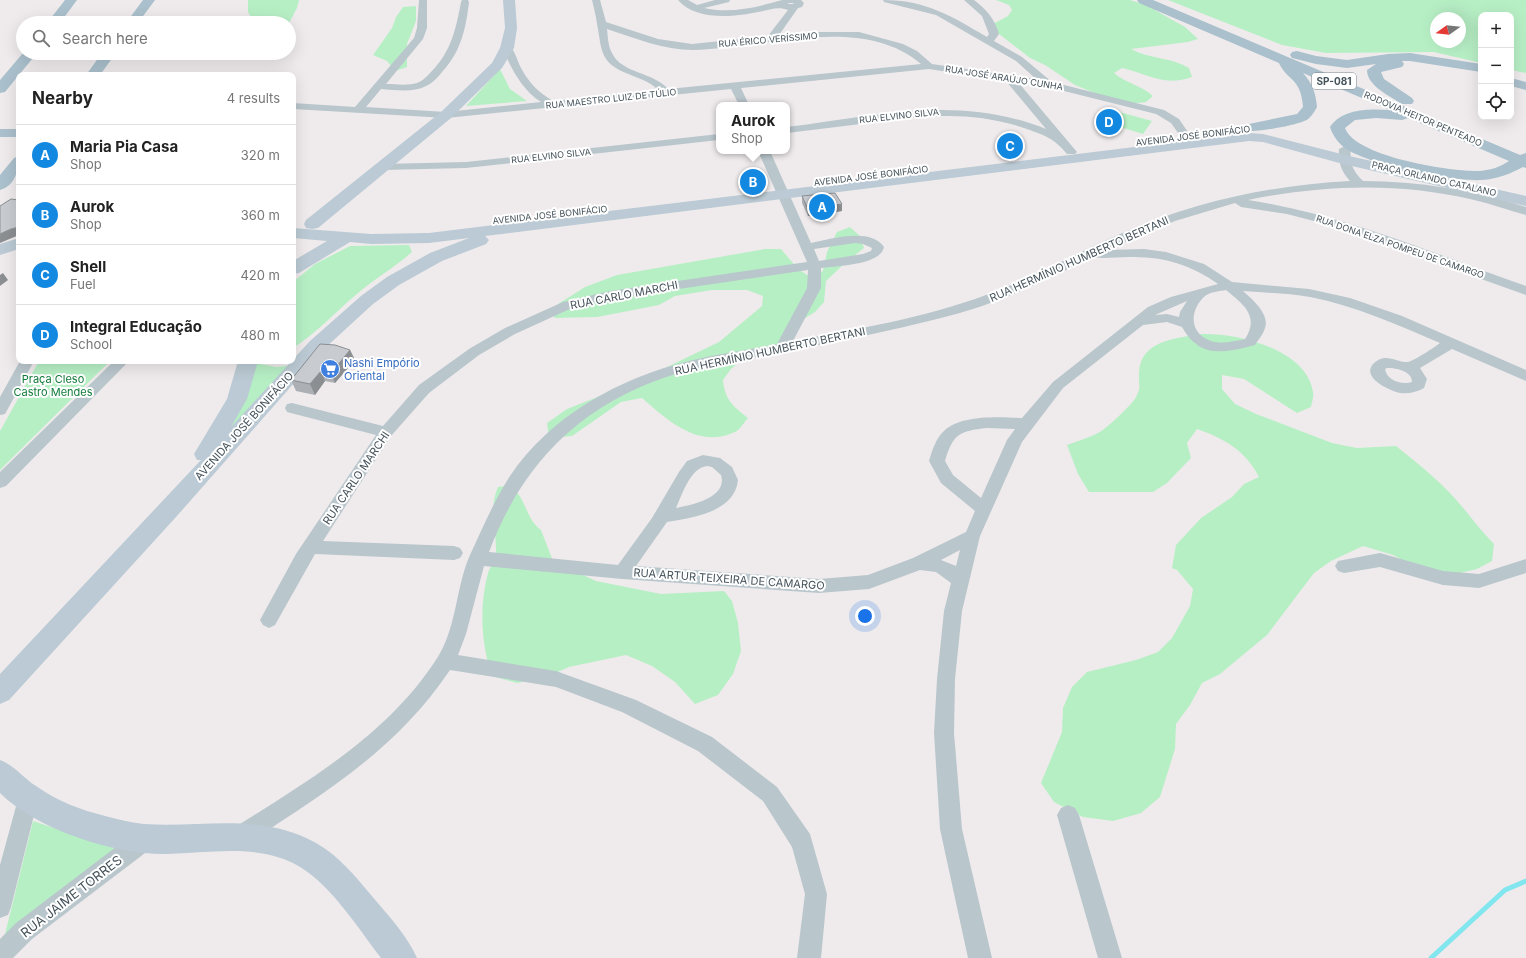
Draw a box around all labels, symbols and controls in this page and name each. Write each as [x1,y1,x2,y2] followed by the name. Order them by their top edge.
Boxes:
[1430,12,1466,48] north arrow
[1478,12,1514,120] map controls
[1478,12,1514,48] button: +
[16,16,296,60] search box
[30,27,52,49] icon: search
[62,29,148,48] text: Search here
[718,30,818,49] street label: RUA ÉRICO VERÍSSIMO
[1478,48,1514,84] button: −
[944,63,1064,92] street label: RUA JOSÉ ARAÚJO CUNHA
[1312,73,1356,89] road number: SP-081
[1478,84,1514,120] button: locate
[545,86,677,111] street label: RUA MAESTRO LUIZ DE TÚLIO
[32,88,93,108] text: Nearby
[1363,89,1484,148] street label: RODOVIA HEITOR PENTEADO
[227,90,280,106] text: 4 results
[716,102,790,154] popup
[858,106,939,125] street label: RUA ELVINO SILVA
[1096,107,1122,137] pin: D
[731,111,775,130] text: Aurok
[1135,123,1251,148] street label: AVENIDA JOSÉ BONIFÁCIO
[731,130,763,146] text: Shop
[997,131,1023,161] pin: C
[70,137,178,156] text: Maria Pia Casa
[510,146,591,165] street label: RUA ELVINO SILVA
[40,147,50,163] text: A
[241,147,280,163] text: 320 m
[70,156,102,172] text: Shop
[1371,159,1497,198] street label: PRAÇA ORLANDO CATALANO
[813,163,929,188] street label: AVENIDA JOSÉ BONIFÁCIO
[740,167,766,197] pin: B
[809,192,835,222] pin: A
[70,197,114,216] text: Aurok
[492,203,608,226] street label: AVENIDA JOSÉ BONIFÁCIO
[41,207,49,223] text: B
[241,207,280,223] text: 360 m
[987,213,1171,305] street label: RUA HERMÍNIO HUMBERTO BERTANI
[1315,213,1486,281] street label: RUA DONA ELZA POMPEU DE CAMARGO
[70,216,102,232] text: Shop
[70,257,106,276] text: Shell
[40,267,50,283] text: C
[240,267,280,283] text: 420 m
[70,276,96,292] text: Fuel
[569,278,679,312] street label: RUA CARLO MARCHI
[70,317,202,336] text: Integral Educação
[673,324,867,378] street label: RUA HERMÍNIO HUMBERTO BERTANI
[40,327,50,343] text: D
[240,327,280,343] text: 480 m
[70,336,112,352] text: School
[344,356,420,383] place label: Nashi Empório Oriental
[319,358,341,380] supermarket icon: Nashi Empório Oriental
[192,369,296,483] street label: AVENIDA JOSÉ BONIFÁCIO
[13,372,93,399] park label: Praça Cleso Castro Mendes
[320,429,392,527] street label: RUA CARLO MARCHI
[633,565,825,593] street label: RUA ARTUR TEIXEIRA DE CAMARGO
[855,606,875,626] your location
[17,851,125,941] street label: RUA JAIME TORRES

